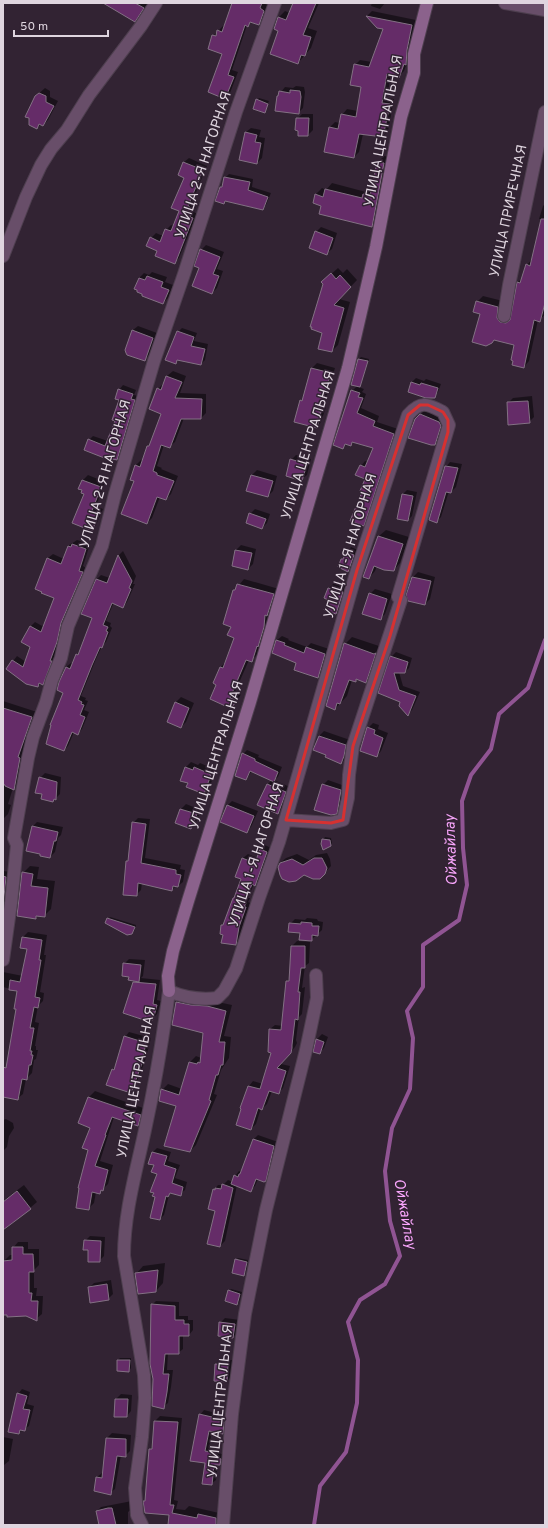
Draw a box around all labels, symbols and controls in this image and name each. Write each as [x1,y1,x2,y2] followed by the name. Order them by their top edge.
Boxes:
[14,12,108,38] scale bar
[20,19,48,35] text: 50 m
[361,54,407,208] street label: УЛИЦА ЦЕНТРАЛЬНАЯ
[172,89,236,241] street label: УЛИЦА 2-Я НАГОРНАЯ
[487,143,531,279] street label: УЛИЦА ПРИРЕЧНАЯ
[278,369,340,521] street label: УЛИЦА ЦЕНТРАЛЬНАЯ
[77,398,135,550] street label: УЛИЦА 2-Я НАГОРНАЯ
[321,471,381,621] street label: УЛИЦА 1-Я НАГОРНАЯ
[186,679,248,831] street label: УЛИЦА ЦЕНТРАЛЬНАЯ
[226,781,288,929] street label: УЛИЦА 1-Я НАГОРНАЯ
[441,813,463,886] water label: Ойжайлау
[114,1005,160,1159] street label: УЛИЦА ЦЕНТРАЛЬНАЯ
[388,1177,420,1252] water label: Ойжайлау
[204,1323,238,1479] street label: УЛИЦА ЦЕНТРАЛЬНАЯ

